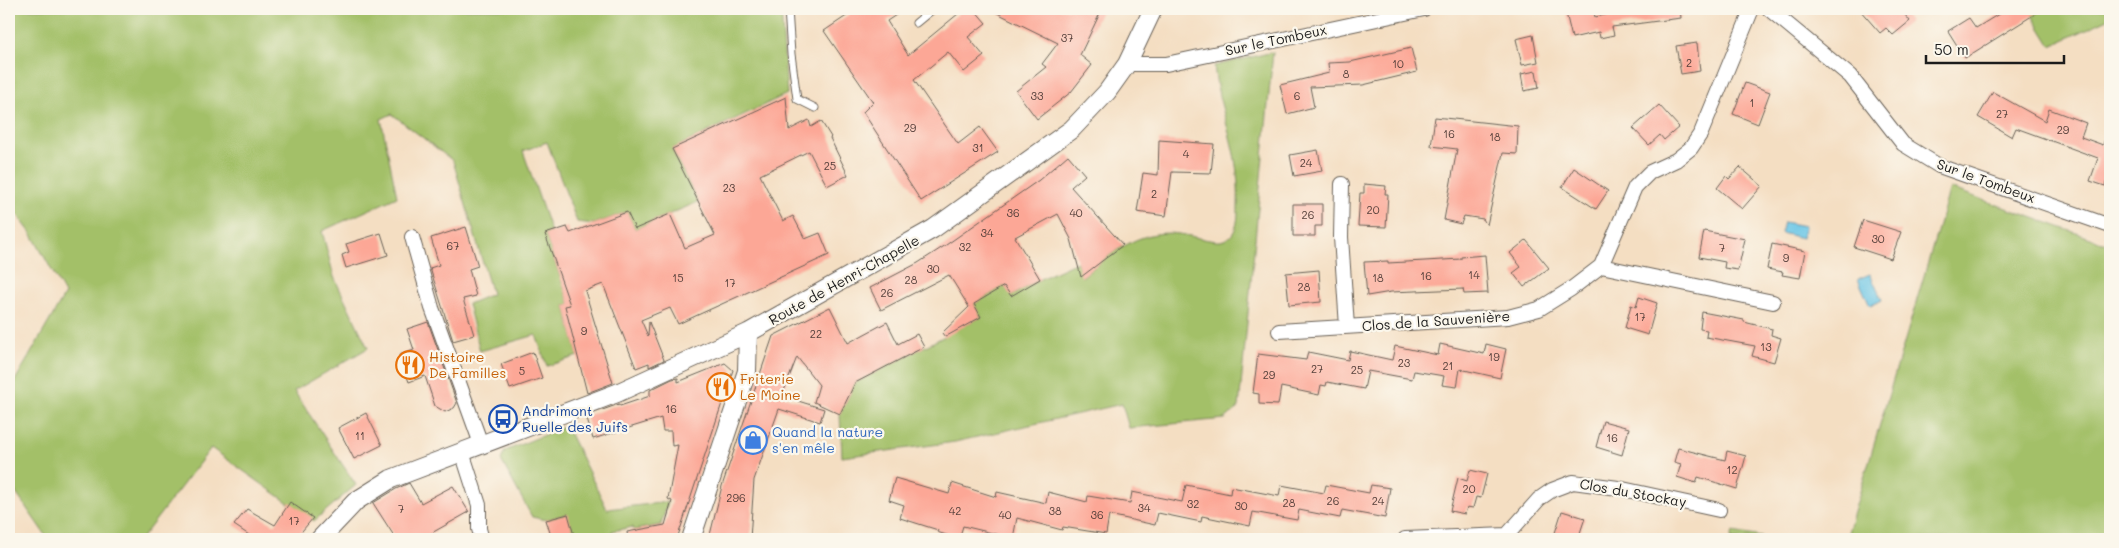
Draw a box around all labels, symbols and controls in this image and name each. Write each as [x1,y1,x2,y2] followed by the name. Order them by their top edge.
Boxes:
[1223,19,1328,60] street label: Sur le Tombeux
[1061,30,1073,45] house number: 37
[1926,32,2064,64] scale bar
[1934,39,1969,59] text: 50 m
[1686,55,1692,70] house number: 2
[1392,56,1404,71] house number: 10
[1343,66,1350,81] house number: 8
[1031,88,1044,103] house number: 33
[1294,88,1300,103] house number: 6
[1750,95,1754,110] house number: 1
[1996,106,2008,121] house number: 27
[904,120,917,135] house number: 29
[2057,122,2070,137] house number: 29
[1443,126,1455,141] house number: 16
[1489,129,1501,144] house number: 18
[972,140,984,155] house number: 31
[1183,146,1190,161] house number: 4
[1934,154,2038,207] street label: Sur le Tombeux
[1300,155,1313,170] house number: 24
[824,158,836,173] house number: 25
[723,180,736,195] house number: 23
[1151,186,1157,201] house number: 2
[1367,202,1380,217] house number: 20
[1006,205,1020,220] house number: 36
[1069,205,1083,220] house number: 40
[1302,207,1314,222] house number: 26
[981,225,994,240] house number: 34
[765,230,922,329] street label: Route de Henri-Chapelle
[1871,231,1885,246] house number: 30
[447,238,459,253] house number: 67
[959,239,971,254] house number: 32
[1719,240,1725,255] house number: 7
[1783,250,1790,265] house number: 9
[926,261,940,276] house number: 30
[1468,267,1480,282] house number: 14
[1420,268,1432,283] house number: 16
[672,270,684,285] house number: 15
[1372,270,1384,285] house number: 18
[905,272,918,287] house number: 28
[724,275,736,290] house number: 17
[1298,279,1311,294] house number: 28
[881,285,893,300] house number: 26
[1361,306,1511,335] street label: Clos de la Sauvenière
[1634,309,1646,324] house number: 17
[581,323,588,338] house number: 9
[810,326,822,341] house number: 22
[1760,339,1772,354] house number: 13
[429,347,506,382] place label: Histoire De Familles
[1488,349,1500,364] house number: 19
[395,350,425,380] restaurant icon: Histoire De Familles
[1398,355,1411,370] house number: 23
[1442,358,1454,373] house number: 21
[1311,361,1323,376] house number: 27
[1351,362,1363,377] house number: 25
[519,363,525,378] house number: 5
[1263,367,1276,382] house number: 29
[740,369,801,404] place label: Friterie Le Moine
[706,372,736,402] restaurant icon: Friterie Le Moine
[522,401,628,436] place label: Andrimont Ruelle des Juifs
[665,401,677,416] house number: 16
[488,404,518,434] bus stop icon: Andrimont Ruelle des Juifs
[772,422,883,457] place label: Quand la nature s'en mêle
[738,425,768,455] shop icon: Quand la nature s'en mêle
[355,428,365,443] house number: 11
[1606,430,1618,445] house number: 16
[1726,462,1738,477] house number: 12
[1578,474,1688,511] street label: Clos du Stockay
[1463,481,1476,496] house number: 20
[726,490,746,505] house number: 296
[1327,493,1339,508] house number: 26
[1372,493,1385,508] house number: 24
[1283,495,1296,510] house number: 28
[1187,496,1199,511] house number: 32
[1234,498,1248,513] house number: 30
[1138,500,1151,515] house number: 34
[398,501,404,516] house number: 7
[949,503,961,518] house number: 42
[1048,503,1062,518] house number: 38
[998,507,1012,522] house number: 40
[1090,507,1104,522] house number: 36
[288,513,300,528] house number: 17

